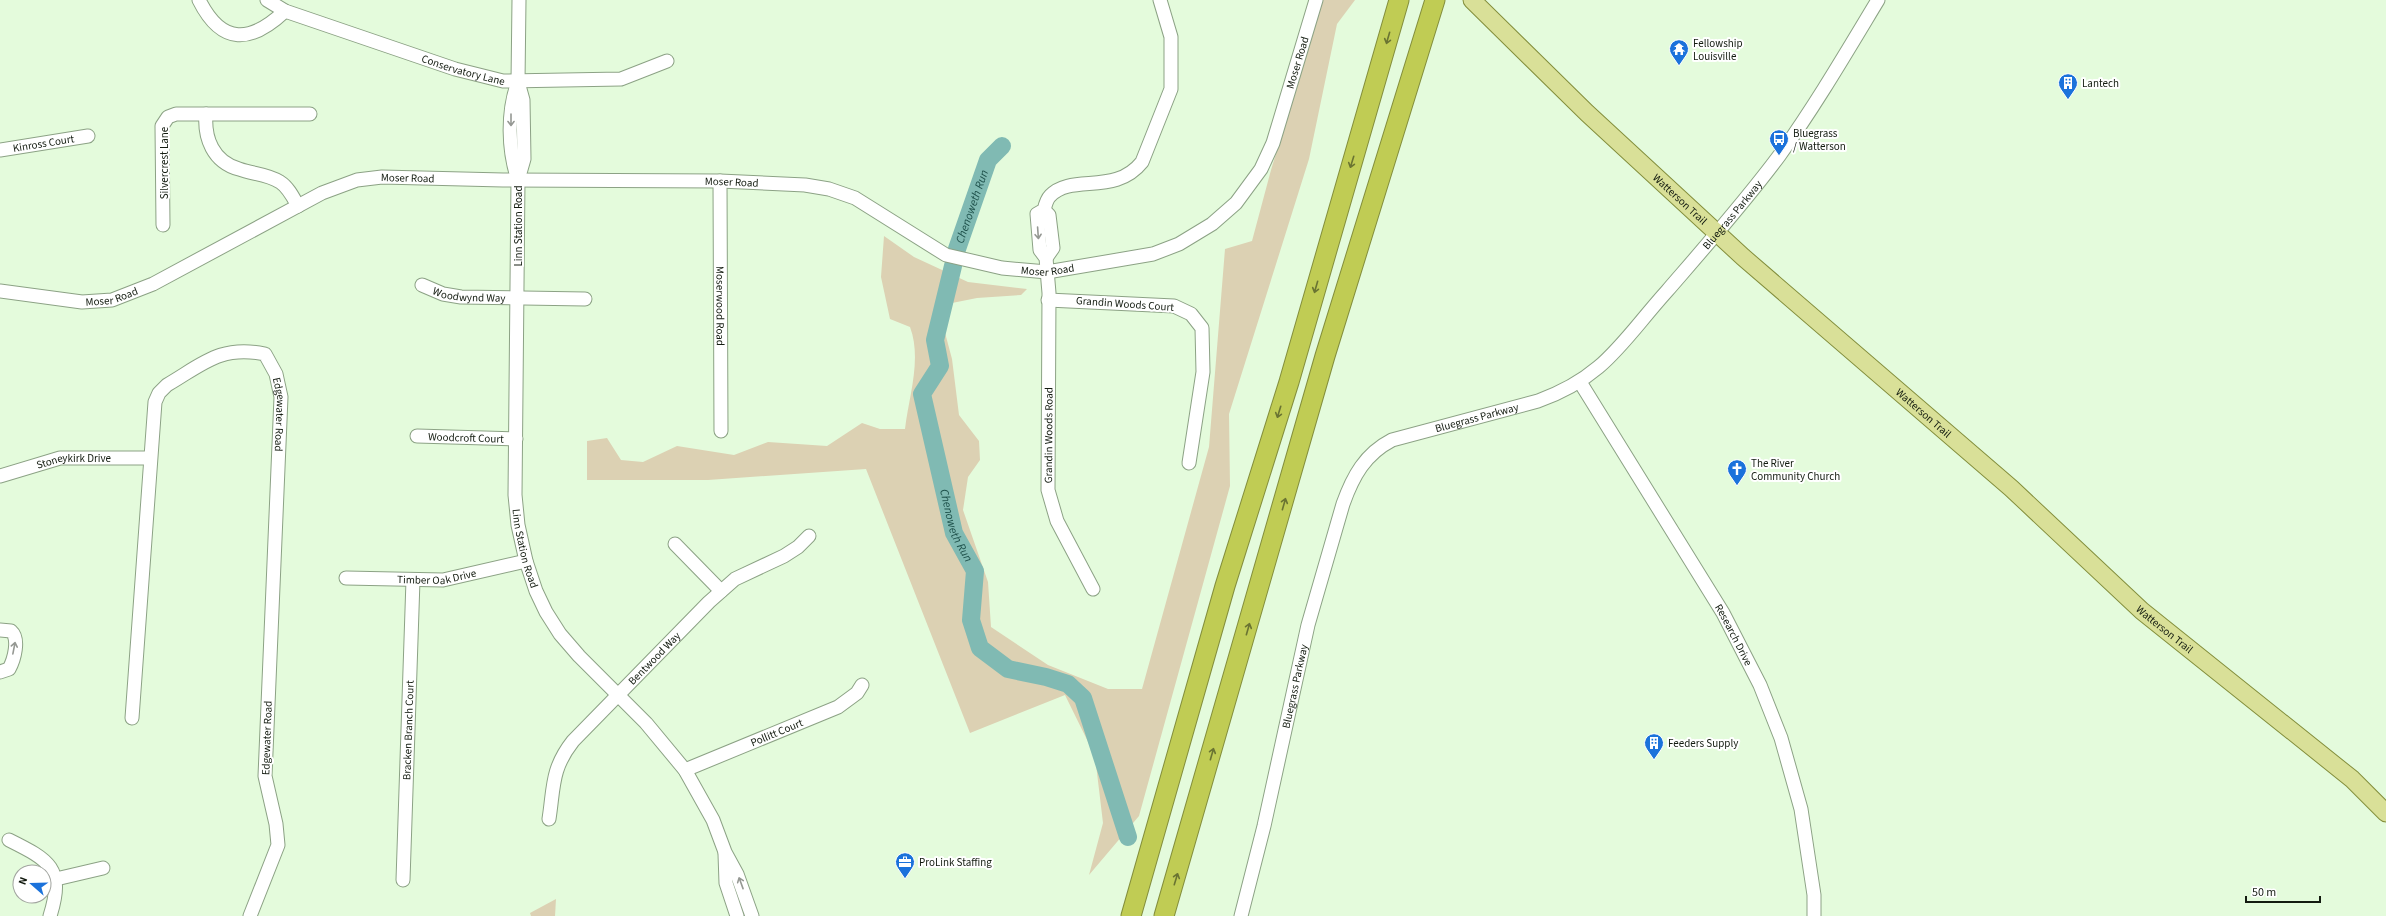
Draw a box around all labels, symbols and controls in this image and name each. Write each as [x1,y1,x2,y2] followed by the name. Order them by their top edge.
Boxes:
[1384,31,1391,44] one-way arrow
[1282,35,1312,90] street label: Moser Road
[1693,36,1743,64] place label: Fellowship Louisville
[1668,38,1690,66] temple icon: Fellowship Louisville
[420,51,507,89] street label: Conservatory Lane
[2057,72,2079,100] building icon: Lantech
[2082,76,2119,91] place label: Lantech
[507,113,515,126] one-way arrow
[157,126,172,199] street label: Silvercrest Lane
[1793,126,1846,154] place label: Bluegrass / Watterson
[1768,128,1790,156] bus stop icon: Bluegrass / Watterson
[12,131,76,155] street label: Kinross Court
[1348,156,1355,169] one-way arrow
[951,167,992,246] water label: Chenoweth Run
[381,169,435,186] street label: Moser Road
[1650,170,1711,228] street label: Watterson Trail
[705,173,759,190] street label: Moser Road
[1699,177,1765,253] street label: Bluegrass Parkway
[511,186,526,267] street label: Linn Station Road
[1035,226,1042,239] one-way arrow
[1020,260,1075,280] street label: Moser Road
[713,266,728,346] street label: Moserwood Road
[1312,280,1319,293] one-way arrow
[85,283,140,309] street label: Moser Road
[430,283,506,305] street label: Woodwynd Way
[1076,293,1175,315] street label: Grandin Woods Court
[269,376,289,452] street label: Edgewater Road
[1893,384,1955,441] street label: Watterson Trail
[1041,387,1056,483] street label: Grandin Woods Road
[1433,399,1520,436] street label: Bluegrass Parkway
[1275,406,1283,418] one-way arrow
[428,429,504,446] street label: Woodcroft Court
[35,450,112,472] street label: Stoneykirk Drive
[1751,456,1840,484] place label: The River Community Church
[1726,458,1748,486] church icon: The River Community Church
[936,487,977,565] water label: Chenoweth Run
[1281,498,1288,511] one-way arrow
[509,508,542,590] street label: Linn Station Road
[397,565,478,588] street label: Timber Oak Drive
[1712,601,1757,669] street label: Research Drive
[2133,602,2196,657] street label: Watterson Trail
[1245,623,1252,636] one-way arrow
[625,628,684,688] street label: Bentwood Way
[10,642,18,655] one-way arrow
[1278,643,1311,730] street label: Bluegrass Parkway
[399,679,417,780] street label: Bracken Branch Court
[258,700,276,776] street label: Edgewater Road
[748,715,805,750] street label: Pollitt Court
[1643,732,1665,760] building icon: Feeders Supply
[1668,736,1738,751] place label: Feeders Supply
[1209,748,1216,761] one-way arrow
[894,851,916,879] office icon: ProLink Staffing
[919,855,992,870] place label: ProLink Staffing
[12,864,52,904] north arrow
[1173,872,1180,885] one-way arrow
[15,875,31,887] text: N
[736,877,744,889] one-way arrow
[2246,878,2320,904] scale bar
[2252,884,2276,901] text: 50 m

